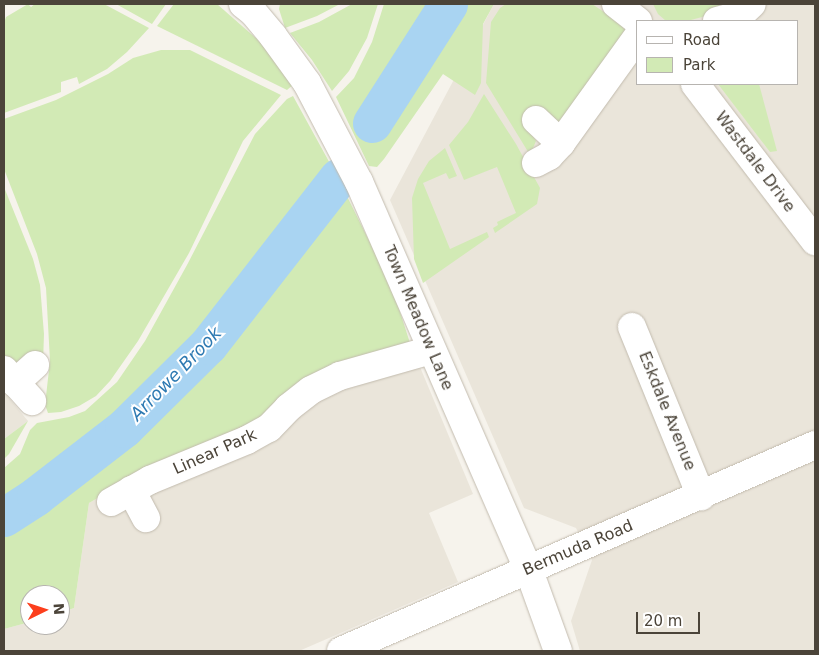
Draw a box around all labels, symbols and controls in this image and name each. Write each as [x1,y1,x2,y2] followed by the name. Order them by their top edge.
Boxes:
[636,20,799,85] legend
[683,31,721,49] text: Road
[683,56,715,74] text: Park
[711,108,799,216] street label: Wastdale Drive
[379,243,457,393] street label: Town Meadow Lane
[126,323,226,425] water label: Arrowe Brook
[634,349,700,473] street label: Eskdale Avenue
[170,425,260,479] street label: Linear Park
[520,516,636,580] street label: Bermuda Road
[20,585,70,635] north arrow
[639,602,703,634] scale bar
[51,603,67,615] text: N
[644,612,682,630] text: 20 m

